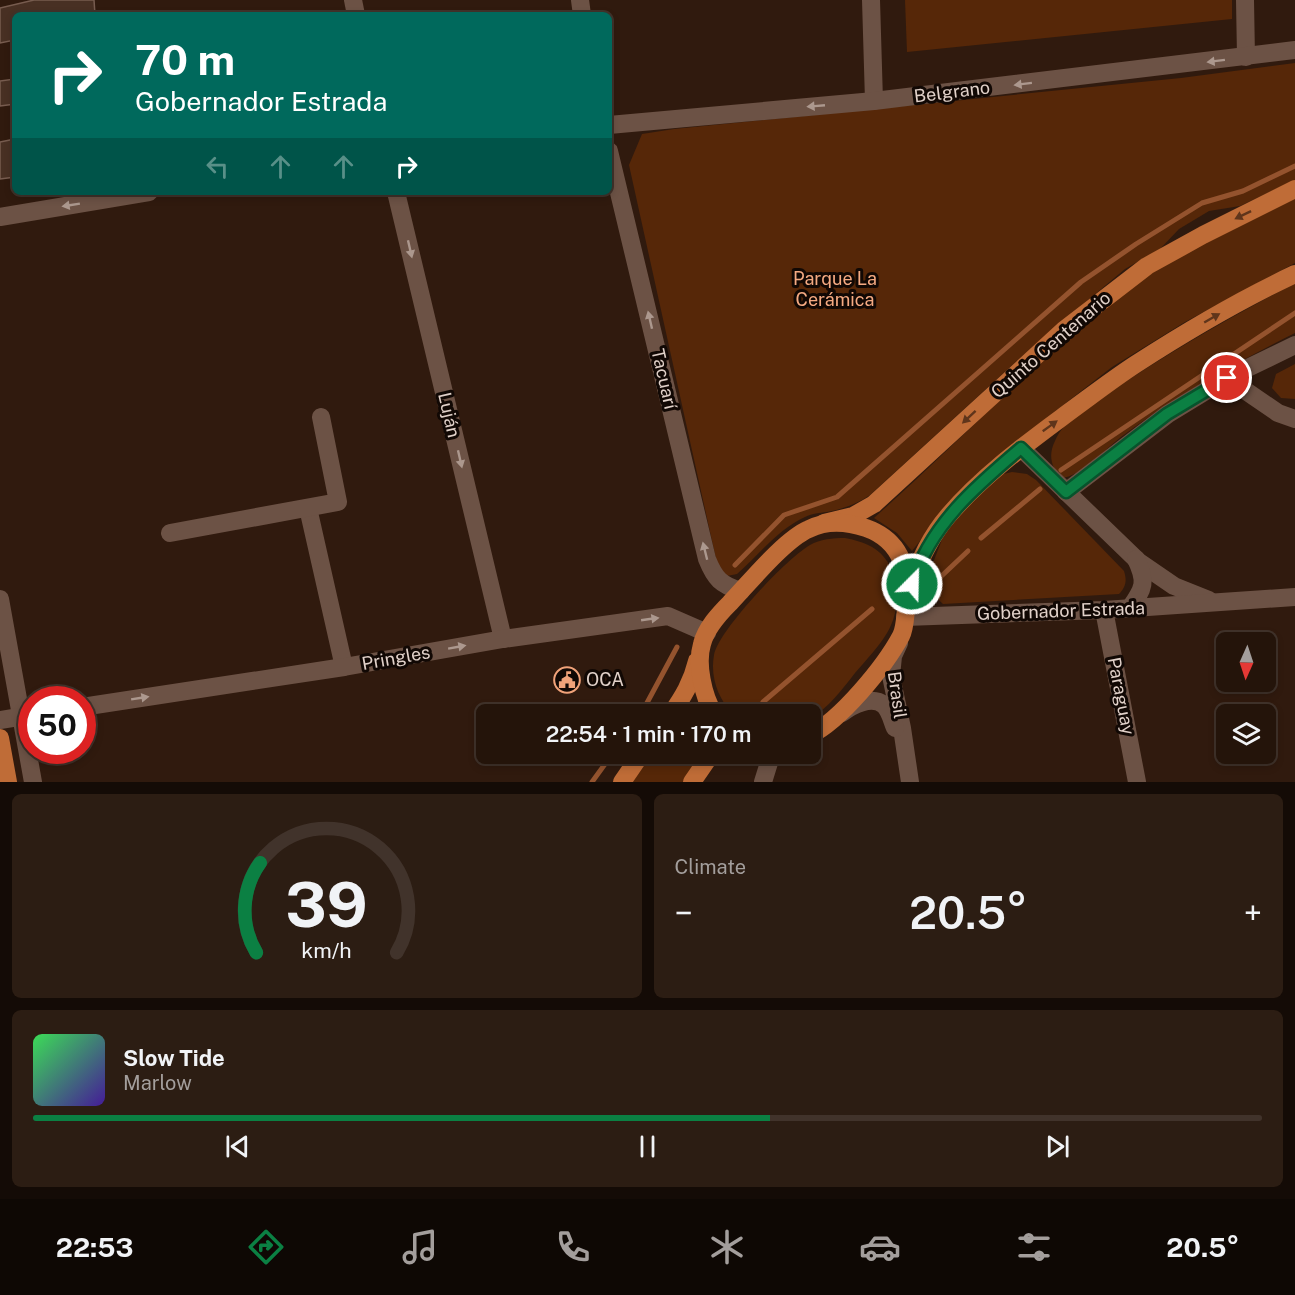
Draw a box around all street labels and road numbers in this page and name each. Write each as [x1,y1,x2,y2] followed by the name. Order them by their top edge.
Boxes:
[913,76,991,107] street label: Belgrano
[987,287,1115,402] street label: Quinto Centenario
[647,347,682,412] street label: Tacuarí
[434,390,465,440] street label: Luján
[977,597,1145,624] street label: Gobernador Estrada
[360,641,432,674] street label: Pringles
[1104,655,1139,737] street label: Paraguay
[884,670,911,720] street label: Brasil

